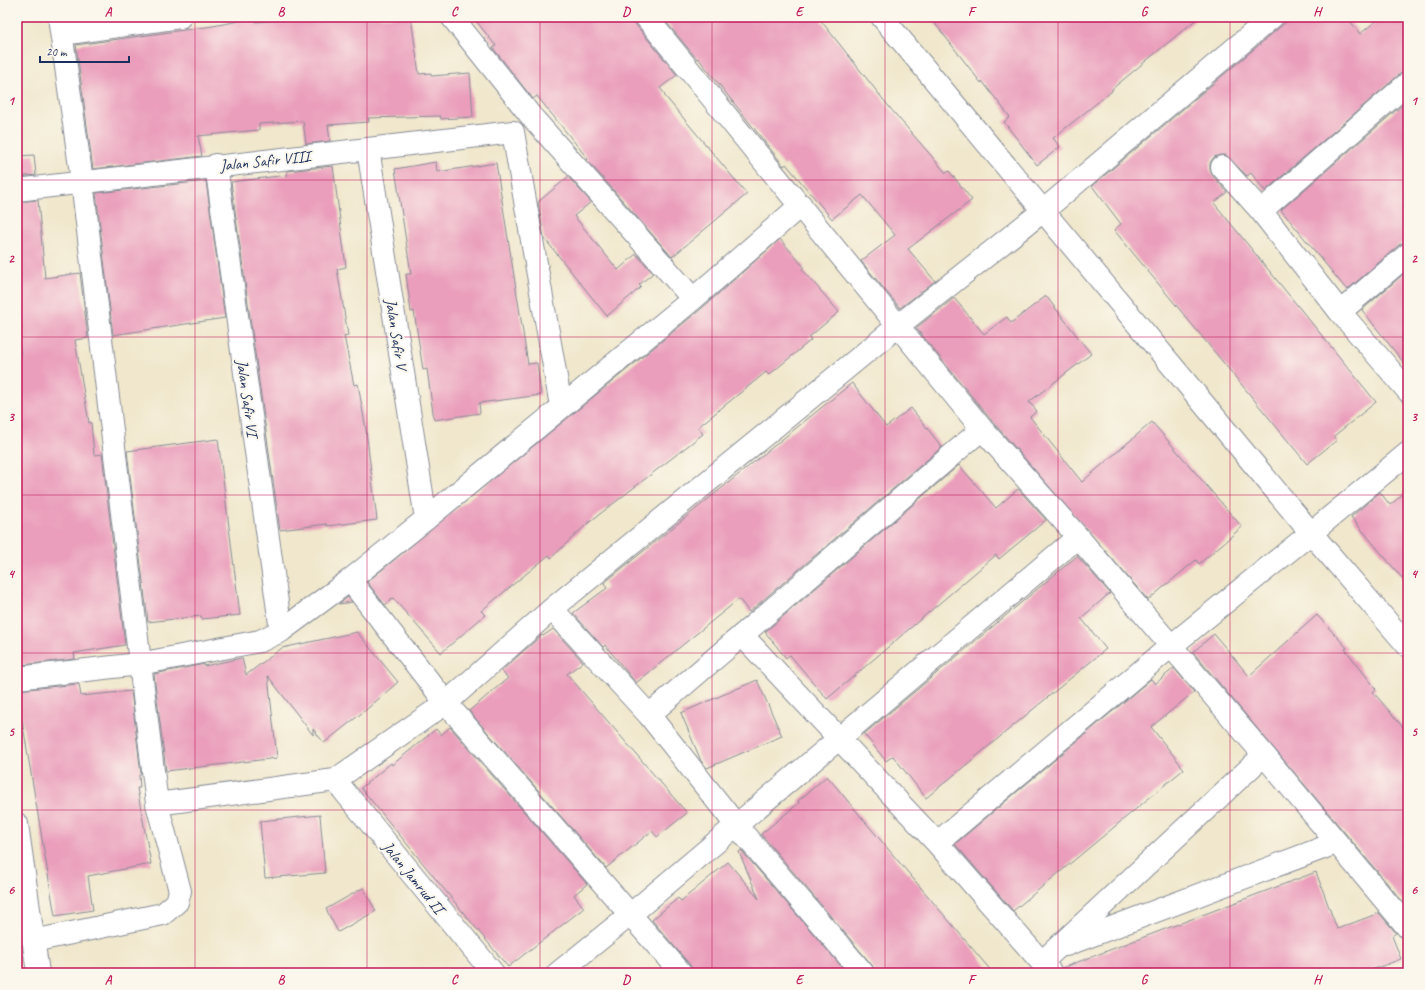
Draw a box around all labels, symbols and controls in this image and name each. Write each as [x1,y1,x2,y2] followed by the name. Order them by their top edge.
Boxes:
[105,4,113,20] text: A
[278,4,286,20] text: B
[451,4,459,20] text: C
[622,4,631,20] text: D
[796,4,805,20] text: E
[968,4,977,20] text: F
[1141,4,1149,20] text: G
[1313,4,1323,20] text: H
[40,38,129,64] scale bar
[46,44,68,60] text: 20 m
[8,93,16,109] text: 1
[1411,93,1419,109] text: 1
[218,146,315,176] street label: Jalan Safir VIII
[8,251,15,267] text: 2
[1411,251,1418,267] text: 2
[380,297,412,374] street label: Jalan Safir V
[232,357,263,441] street label: Jalan Safir VI
[8,409,15,425] text: 3
[1411,409,1418,425] text: 3
[8,566,16,582] text: 4
[1411,566,1419,582] text: 4
[8,724,15,740] text: 5
[1411,724,1418,740] text: 5
[377,837,451,921] street label: Jalan Jamrud II
[8,882,15,898] text: 6
[1411,882,1418,898] text: 6
[105,972,113,988] text: A
[278,972,286,988] text: B
[451,972,459,988] text: C
[622,972,631,988] text: D
[796,972,805,988] text: E
[968,972,977,988] text: F
[1141,972,1149,988] text: G
[1313,972,1323,988] text: H

